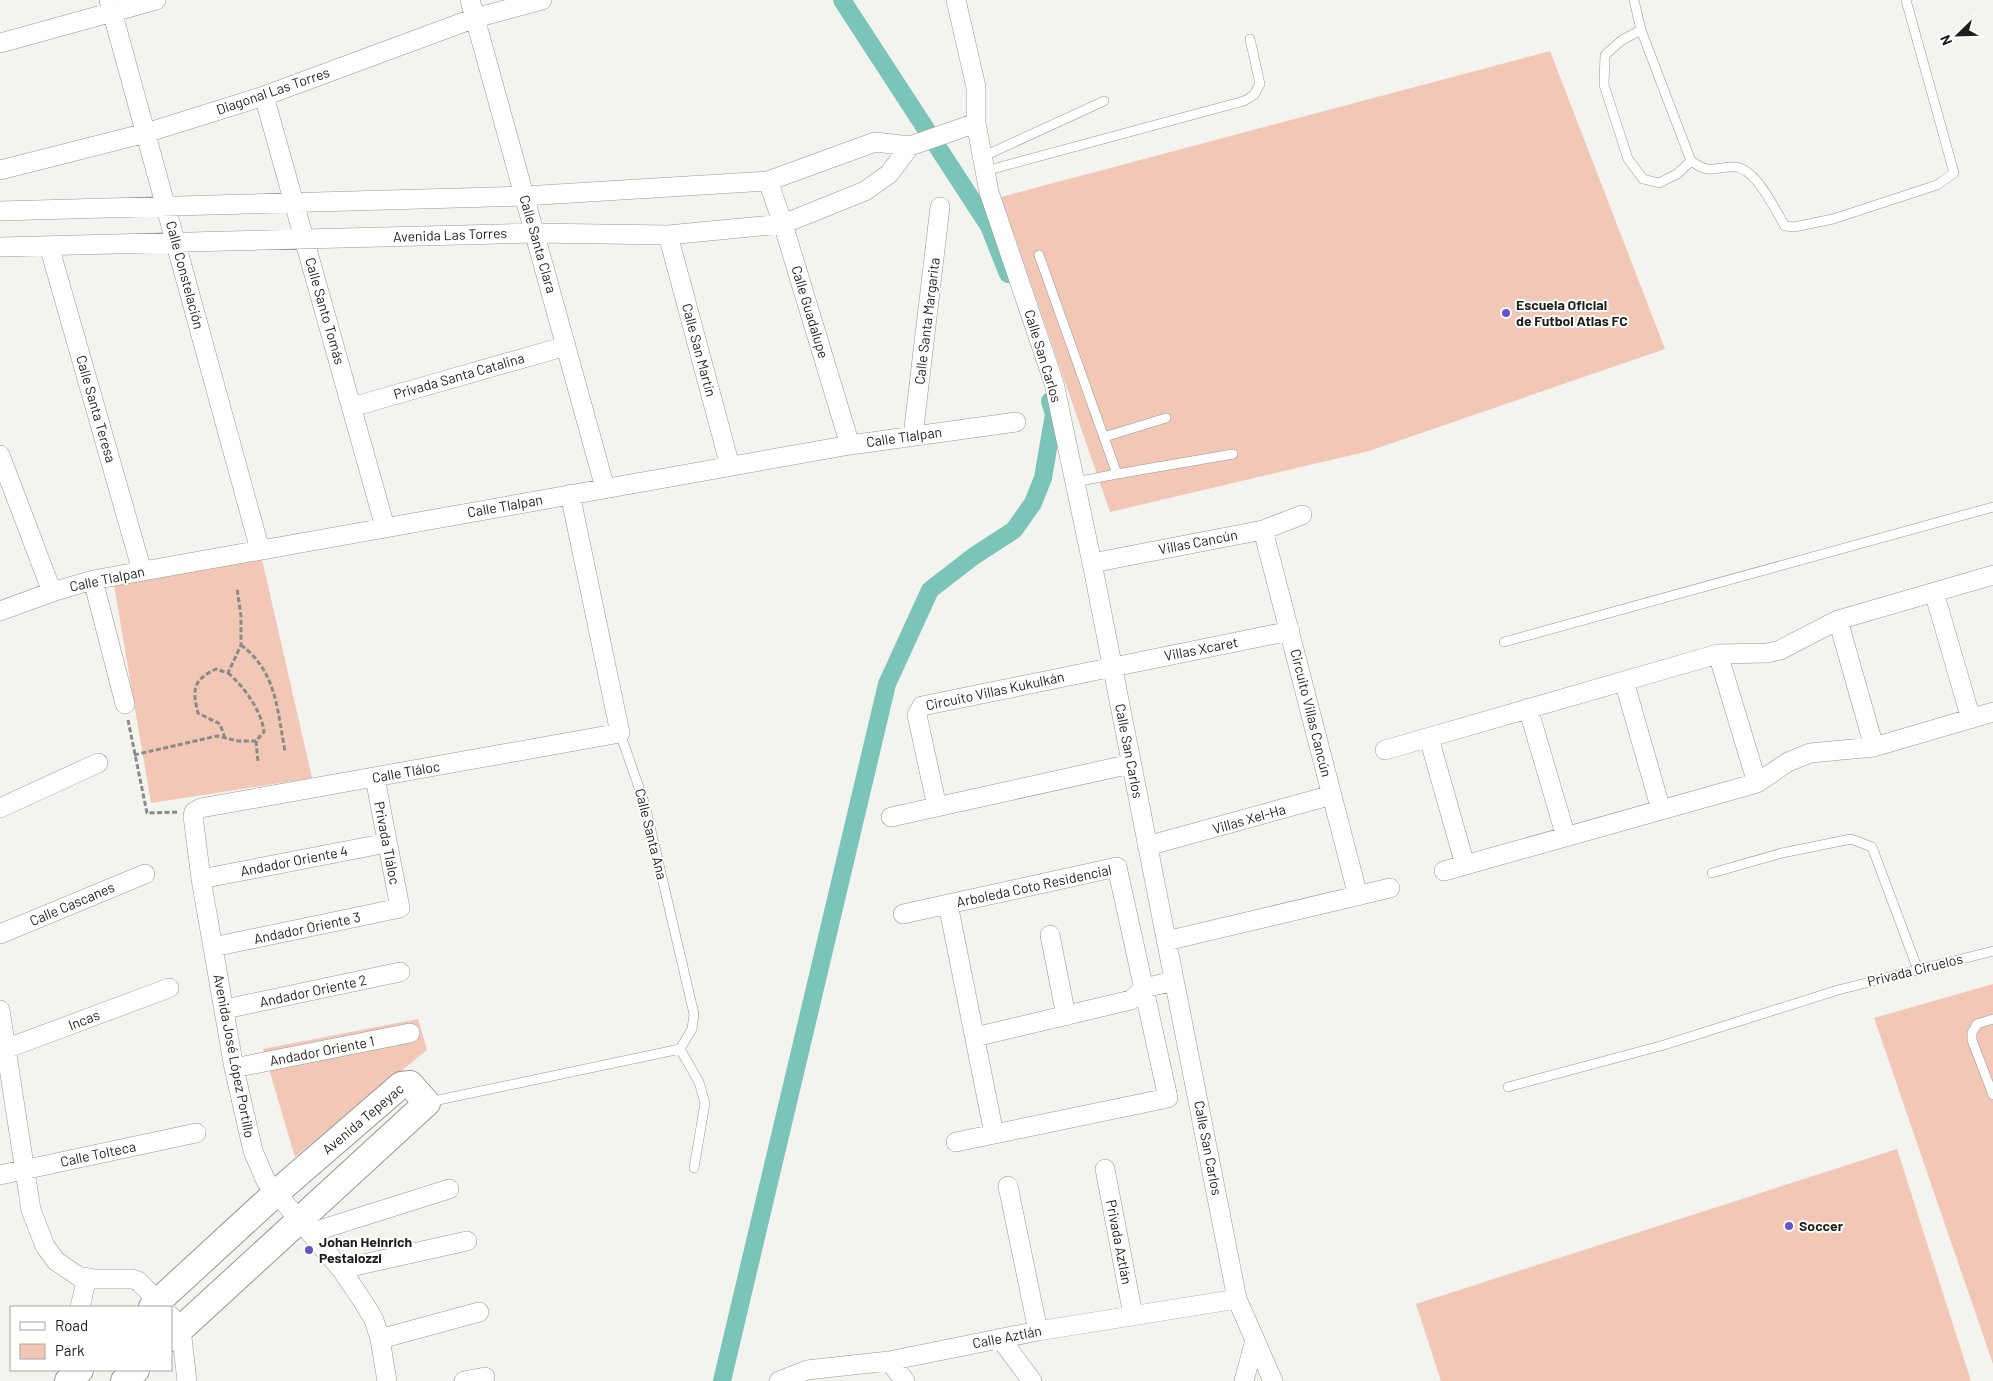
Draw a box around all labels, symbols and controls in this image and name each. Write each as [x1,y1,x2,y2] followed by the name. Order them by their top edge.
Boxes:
[1933,10,1983,60] north arrow
[1936,33,1955,48] text: N
[214,63,332,118] street label: Diagonal Las Torres
[516,193,561,295] street label: Calle Santa Clara
[163,219,208,331] street label: Calle Constelación
[393,224,508,245] street label: Avenida Las Torres
[302,255,349,367] street label: Calle Santo Tomás
[910,256,943,385] street label: Calle Santa Margarita
[788,263,833,360] street label: Calle Guadalupe
[1516,296,1628,329] place label: Escuela Oficial de Futbol Atlas FC
[679,301,720,398] street label: Calle San Martín
[1021,307,1066,405] street label: Calle San Carlos
[1500,307,1512,319] marker: Escuela Oficial de Futbol Atlas FC
[391,349,526,402] street label: Privada Santa Catalina
[73,353,120,464] street label: Calle Santa Teresa
[865,423,943,450] street label: Calle Tlalpan
[466,491,544,520] street label: Calle Tlalpan
[1157,526,1239,558] street label: Villas Cancún
[68,562,146,595] street label: Calle Tlalpan
[1163,633,1239,664] street label: Villas Xcaret
[1287,647,1336,779] street label: Circuito Villas Cancún
[924,668,1066,713] street label: Circuito Villas Kukulkán
[1112,702,1147,800] street label: Calle San Carlos
[371,757,441,786] street label: Calle Tláloc
[632,787,671,881] street label: Calle Santa Ana
[371,800,404,886] street label: Privada Tláloc
[1210,800,1287,837] street label: Villas Xel-Ha
[239,842,349,879] street label: Andador Oriente 4
[955,861,1113,910] street label: Arboleda Coto Residencial
[27,878,117,929] street label: Calle Cascanes
[252,908,362,947] street label: Andador Oriente 3
[1865,949,1965,990] street label: Privada Ciruelos
[258,971,368,1010] street label: Andador Oriente 2
[210,972,259,1139] street label: Avenida José López Portillo
[66,1006,102,1033] street label: Incas
[268,1032,376,1069] street label: Andador Oriente 1
[319,1080,407,1158] street label: Avenida Tepeyac
[1191,1099,1226,1197] street label: Calle San Carlos
[59,1137,137,1170] street label: Calle Tolteca
[1103,1198,1136,1286] street label: Privada Aztlán
[1799,1217,1844,1234] place label: Soccer
[1783,1220,1795,1232] marker: Soccer
[319,1233,412,1266] place label: Johan Heinrich Pestalozzi
[303,1244,315,1256] marker: Johan Heinrich Pestalozzi
[10,1306,172,1371] legend
[55,1316,88,1334] text: Road
[971,1321,1043,1352] street label: Calle Aztlán
[55,1341,85,1359] text: Park

